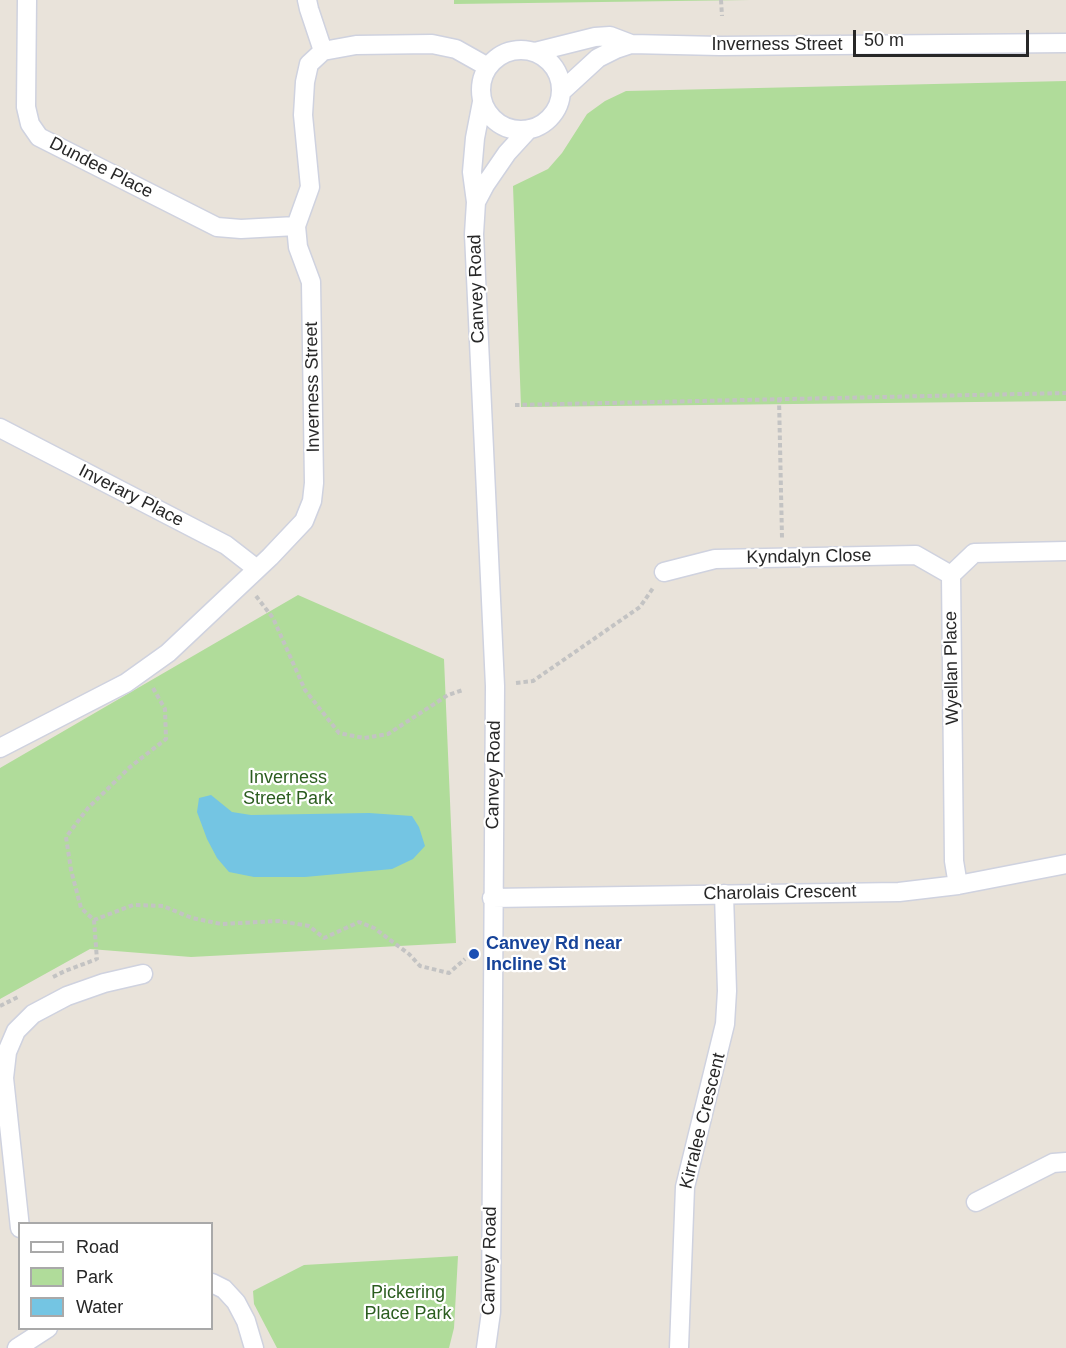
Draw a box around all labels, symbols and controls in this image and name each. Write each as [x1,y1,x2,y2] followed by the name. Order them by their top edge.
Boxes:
[856,18,1032,56] scale bar
[864,30,904,50] text: 50 m
[711,34,843,56] street label: Inverness Street
[46,133,156,203] street label: Dundee Place
[464,234,490,344] street label: Canvey Road
[301,321,325,453] street label: Inverness Street
[75,460,187,532] street label: Inverary Place
[746,545,872,569] street label: Kyndalyn Close
[940,611,964,725] street label: Wyellan Place
[482,720,506,830] street label: Canvey Road
[243,767,333,810] park label: Inverness Street Park
[703,881,857,905] street label: Charolais Crescent
[486,933,622,976] place label: Canvey Rd near Incline St
[467,947,481,961] marker: Canvey Rd near Incline St
[676,1051,730,1191] street label: Kirralee Crescent
[478,1206,502,1316] street label: Canvey Road
[18,1222,213,1330] legend
[76,1237,119,1257] text: Road
[76,1267,113,1287] text: Park
[364,1282,452,1324] park label: Pickering Place Park
[76,1297,123,1317] text: Water

